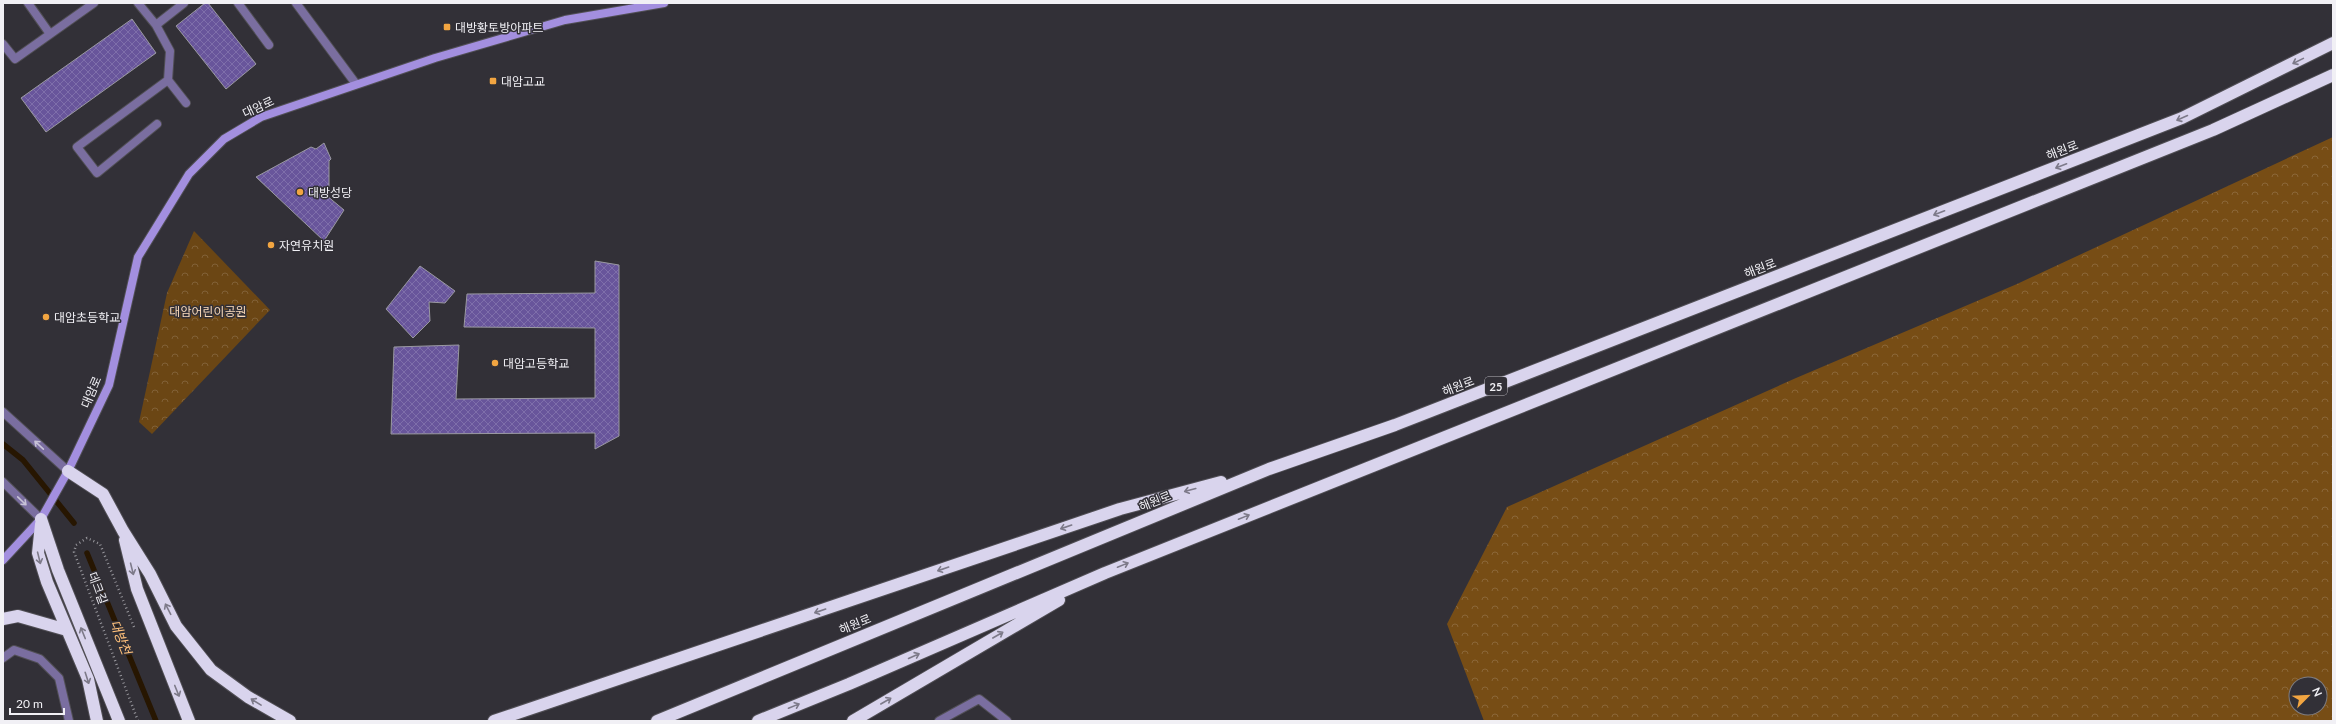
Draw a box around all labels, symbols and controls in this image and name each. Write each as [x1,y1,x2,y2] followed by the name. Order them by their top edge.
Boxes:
[455,20,543,35] place label: 대방황토방아파트
[442,22,452,32] marker: 대방황토방아파트
[2292,57,2304,65] one-way arrow
[501,74,545,89] place label: 대암고교
[488,76,498,86] marker: 대암고교
[240,93,276,121] street label: 대암로
[2176,115,2188,122] one-way arrow
[2044,137,2080,163] street label: 해원로
[2055,162,2067,170] one-way arrow
[308,185,352,200] place label: 대방성당
[295,187,305,197] marker: 대방성당
[1934,209,1946,217] one-way arrow
[279,238,334,253] place label: 자연유치원
[266,240,276,250] marker: 자연유치원
[1742,255,1778,281] street label: 해원로
[169,304,247,319] park label: 대암어린이공원
[54,310,120,325] place label: 대암초등학교
[41,312,51,322] marker: 대암초등학교
[503,356,569,371] place label: 대암고등학교
[490,358,500,368] marker: 대암고등학교
[1440,373,1476,399] street label: 해원로
[78,374,104,410] street label: 대암로
[1485,377,1507,395] road number: 25
[34,440,44,450] one-way arrow
[1184,487,1197,494] one-way arrow
[1137,488,1173,514] street label: 해원로
[17,496,27,506] one-way arrow
[1237,513,1249,521] one-way arrow
[1060,524,1072,532] one-way arrow
[36,551,44,564] one-way arrow
[1117,561,1129,569] one-way arrow
[129,562,136,575] one-way arrow
[937,566,949,574] one-way arrow
[85,570,111,606] street label: 데크길
[164,603,171,615] one-way arrow
[814,608,826,616] one-way arrow
[837,611,873,637] street label: 해원로
[107,617,136,658] water label: 대방천
[79,627,87,639] one-way arrow
[992,631,1004,639] one-way arrow
[908,652,920,659] one-way arrow
[84,672,91,685] one-way arrow
[2288,676,2328,716] north arrow
[174,684,182,696] one-way arrow
[2310,685,2325,698] text: N
[10,690,64,716] scale bar
[16,696,43,711] text: 20 m
[250,697,262,705] one-way arrow
[880,697,892,705] one-way arrow
[788,702,800,710] one-way arrow

